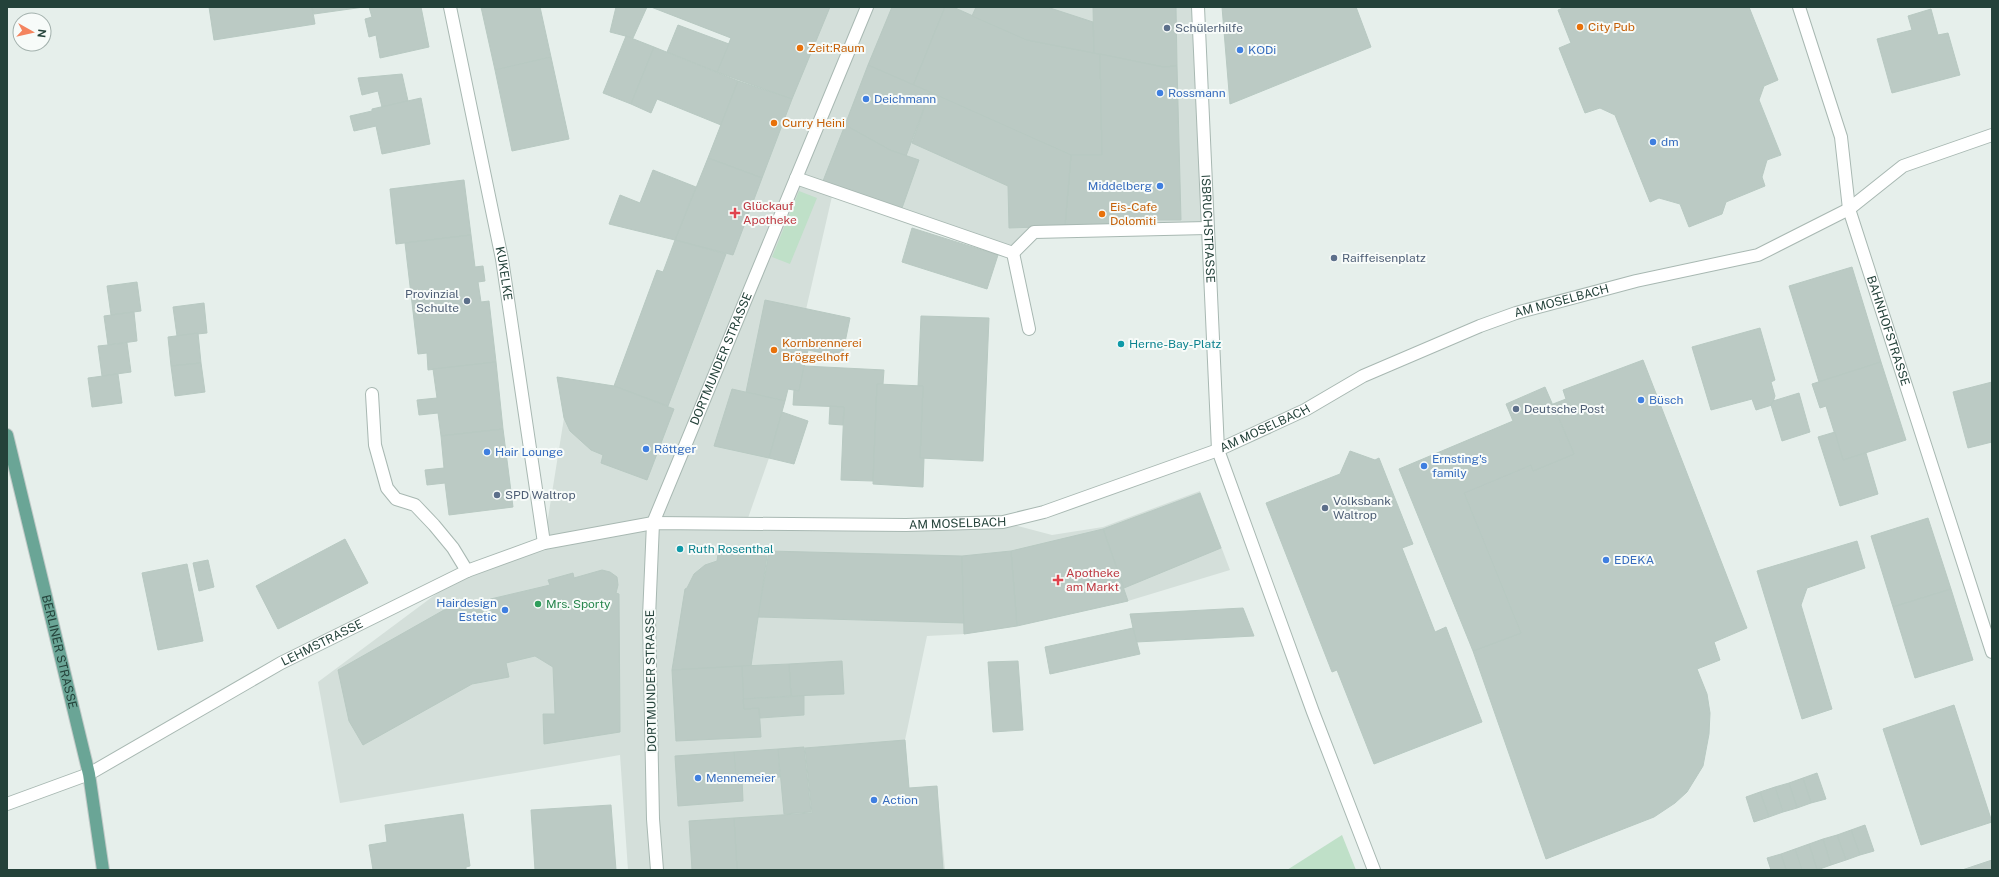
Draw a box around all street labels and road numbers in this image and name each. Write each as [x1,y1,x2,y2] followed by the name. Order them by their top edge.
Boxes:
[1199,174,1217,283] street label: ISBRUCHSTRASSE
[493,245,515,302] street label: KUKELKE
[1864,274,1913,388] street label: BAHNHOFSTRASSE
[1513,282,1611,320] street label: AM MOSELBACH
[687,290,755,427] street label: DORTMUNDER STRASSE
[1218,402,1313,455] street label: AM MOSELBACH
[909,515,1007,532] street label: AM MOSELBACH
[39,593,80,710] street label: BERLINER STRASSE
[643,610,659,752] street label: DORTMUNDER STRASSE
[279,617,365,669] street label: LEHMSTRASSE

